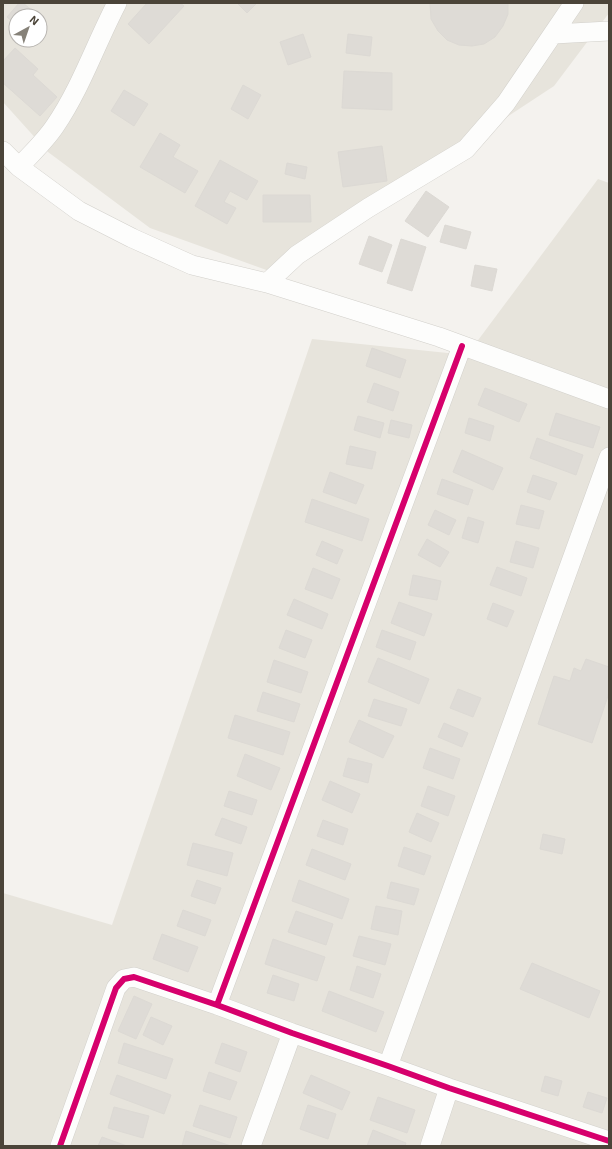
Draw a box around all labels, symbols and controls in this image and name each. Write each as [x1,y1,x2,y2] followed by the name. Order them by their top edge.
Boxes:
[8,8,48,48] north arrow
[28,12,42,28] text: N

